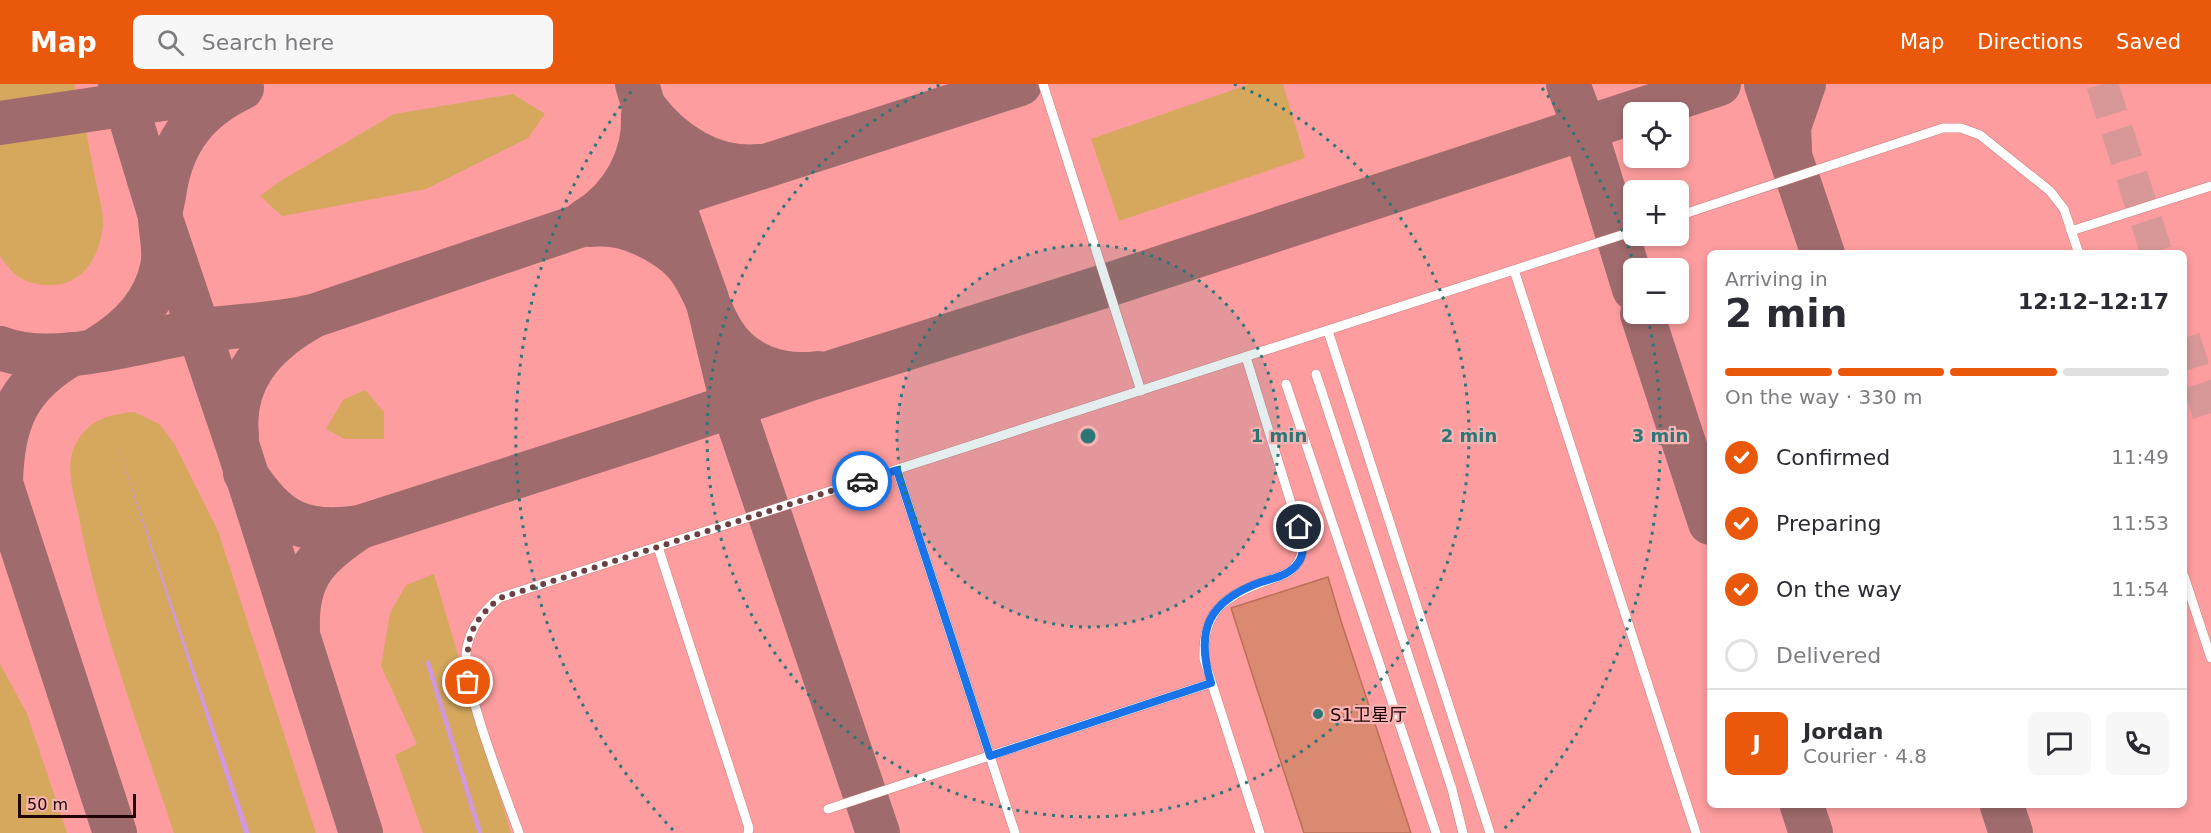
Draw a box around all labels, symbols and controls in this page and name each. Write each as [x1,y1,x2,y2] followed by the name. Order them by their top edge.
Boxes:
[133,15,553,69] search box
[30,26,97,59] text: Map
[154,26,187,59] icon: search
[202,30,334,55] text: Search here
[1900,30,1944,54] text: Map
[1977,30,2083,54] text: Directions
[2116,30,2181,54] text: Saved
[1623,102,1689,324] map controls
[1623,102,1689,168] button: locate
[1623,180,1689,246] button: +
[1623,258,1689,324] button: −
[1725,267,1828,291] text: Arriving in
[2018,289,2169,314] text: 12:12–12:17
[1725,291,1847,336] text: 2 min
[1725,385,1923,409] text: On the way · 330 m
[1251,425,1307,446] text: 1 min
[1441,425,1497,446] text: 2 min
[1632,425,1688,446] text: 3 min
[1078,426,1098,446] centre of rings
[1725,441,1758,474] icon: check
[1776,445,1890,470] text: Confirmed
[2111,445,2169,469] text: 11:49
[832,451,892,511] courier
[846,465,879,498] icon: car
[1273,501,1324,552] pin
[1725,507,1758,540] icon: check
[1282,510,1315,543] icon: home
[1776,511,1882,536] text: Preparing
[2111,511,2169,535] text: 11:53
[1725,573,1758,606] icon: check
[1776,577,1902,602] text: On the way
[2111,577,2169,601] text: 11:54
[1776,643,1881,668] text: Delivered
[442,656,493,707] pin
[451,665,484,698] icon: bag
[1330,704,1407,725] place label: S1卫星厅
[1311,707,1325,721] marker: S1卫星厅
[2028,712,2091,775] button: chat
[2106,712,2169,775] button: phone
[1803,719,1883,744] text: Jordan
[1752,731,1761,756] text: J
[1803,744,1927,768] text: Courier · 4.8
[18,791,136,818] scale bar
[27,795,68,814] text: 50 m

